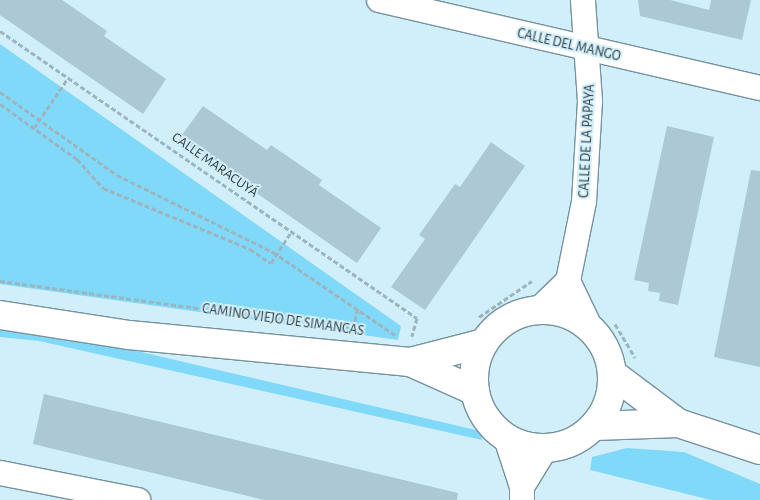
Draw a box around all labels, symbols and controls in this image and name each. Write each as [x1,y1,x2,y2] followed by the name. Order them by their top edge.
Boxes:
[516,25,622,65] street label: CALLE DEL MANGO
[576,84,598,198] street label: CALLE DE LA PAPAYA
[169,129,261,201] street label: CALLE MARACUYÁ
[201,300,365,340] street label: CAMINO VIEJO DE SIMANCAS

